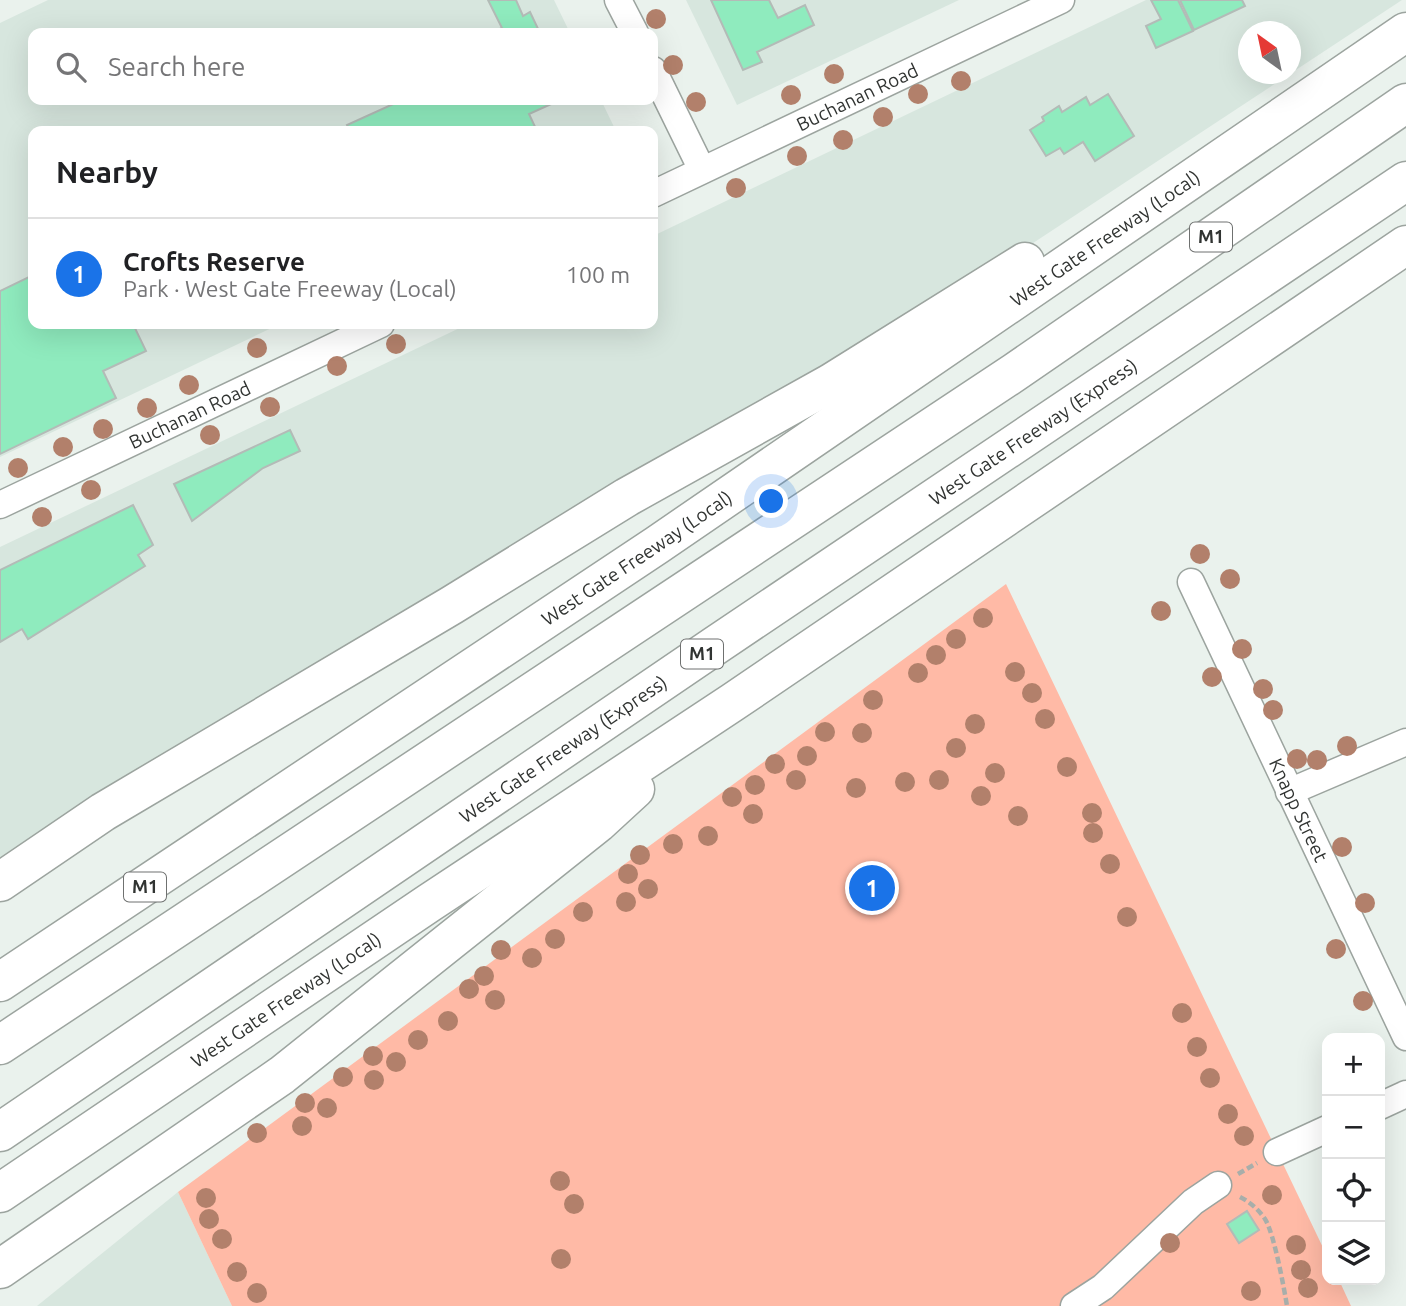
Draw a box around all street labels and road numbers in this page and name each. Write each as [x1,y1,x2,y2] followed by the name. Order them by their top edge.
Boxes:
[793,59,921,135] street label: Buchanan Road
[1006,166,1204,311] street label: West Gate Freeway (Local)
[1190,222,1232,251] road number: M1
[925,354,1141,510] street label: West Gate Freeway (Express)
[125,377,254,453] street label: Buchanan Road
[537,486,736,630] street label: West Gate Freeway (Local)
[681,640,723,668] road number: M1
[455,671,671,827] street label: West Gate Freeway (Express)
[1265,755,1333,866] street label: Knapp Street
[124,872,166,902] road number: M1
[187,928,385,1072] street label: West Gate Freeway (Local)

